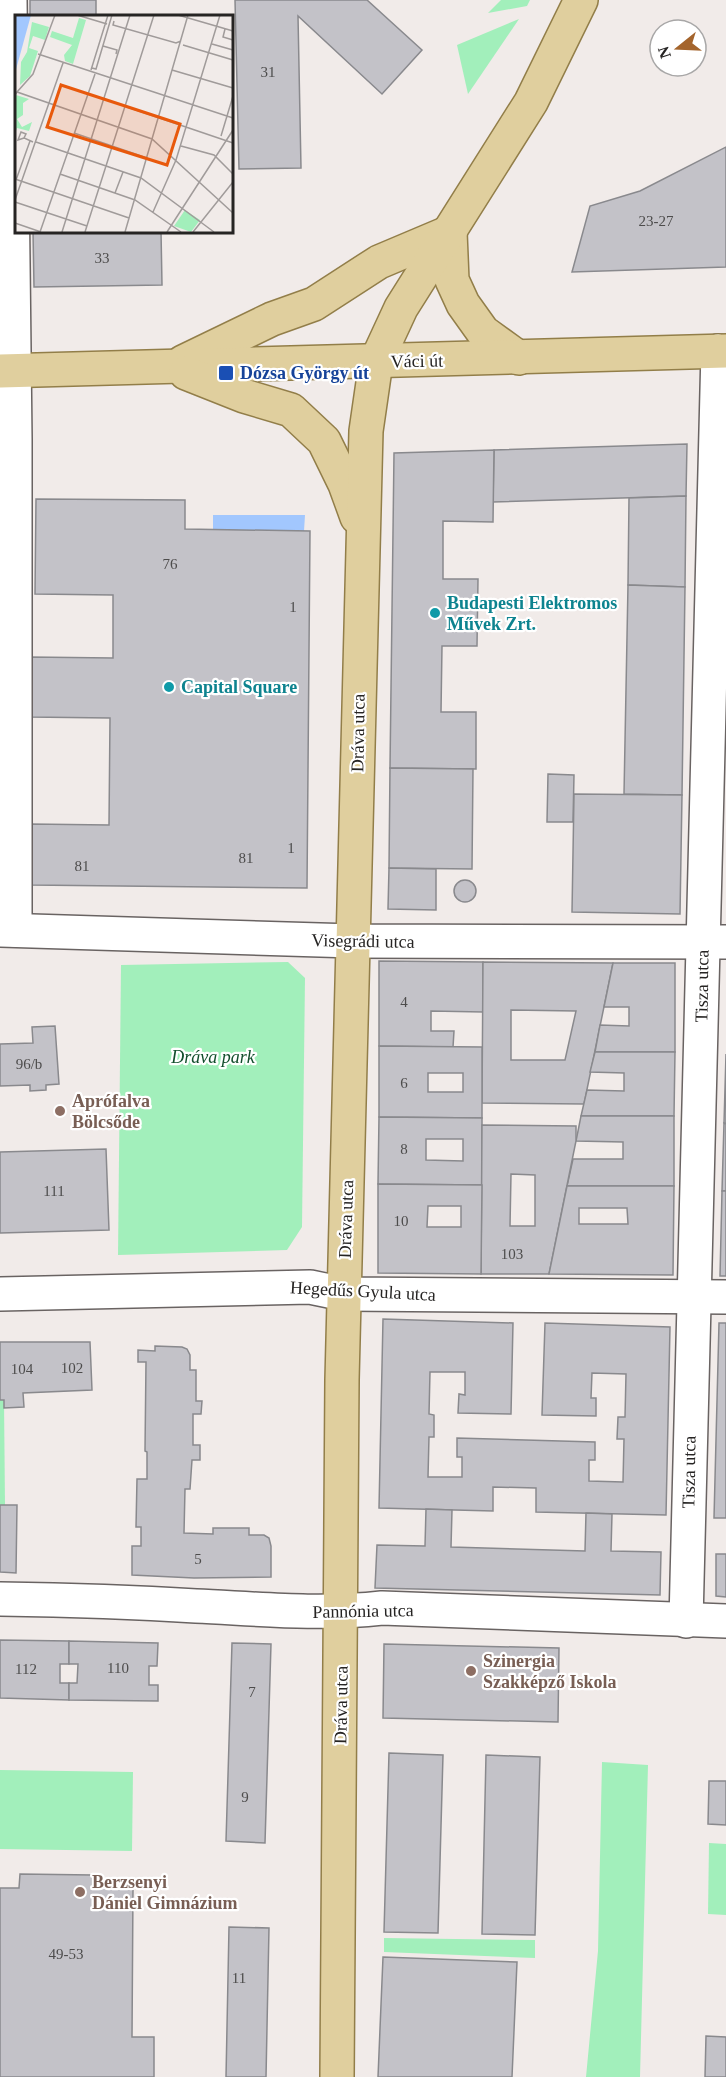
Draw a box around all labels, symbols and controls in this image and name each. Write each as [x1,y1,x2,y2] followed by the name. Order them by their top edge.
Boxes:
[15,15,232,232] inset map
[648,18,708,78] north arrow
[654,44,674,61] text: N
[261,64,276,80] house number: 31
[639,213,674,229] house number: 23-27
[95,250,110,266] house number: 33
[391,351,443,371] street label: Váci út
[240,363,369,383] place label: Dózsa György út
[217,364,235,382] marker: Dózsa György út
[163,556,178,572] house number: 76
[447,593,617,634] place label: Budapesti Elektromos Művek Zrt.
[289,599,297,615] house number: 1
[428,606,442,620] marker: Budapesti Elektromos Művek Zrt.
[181,677,297,697] place label: Capital Square
[162,680,176,694] marker: Capital Square
[347,694,369,772] street label: Dráva utca
[287,840,295,856] house number: 1
[239,850,254,866] house number: 81
[75,858,90,874] house number: 81
[311,930,415,952] street label: Visegrádi utca
[691,949,713,1023] street label: Tisza utca
[400,994,408,1010] house number: 4
[170,1047,256,1067] park label: Dráva park
[16,1056,42,1072] house number: 96/b
[400,1075,408,1091] house number: 6
[72,1091,150,1132] place label: Aprófalva Bölcsőde
[53,1104,67,1118] marker: Aprófalva Bölcsőde
[400,1141,408,1157] house number: 8
[335,1179,357,1259] street label: Dráva utca
[43,1183,65,1199] house number: 111
[394,1213,409,1229] house number: 10
[501,1246,523,1262] house number: 103
[290,1277,436,1305] street label: Hegedűs Gyula utca
[61,1360,83,1376] house number: 102
[11,1361,34,1377] house number: 104
[678,1435,700,1509] street label: Tisza utca
[194,1551,202,1567] house number: 5
[312,1600,414,1622] street label: Pannónia utca
[483,1651,617,1692] place label: Szinergia Szakképző Iskola
[107,1660,129,1676] house number: 110
[15,1661,37,1677] house number: 112
[464,1664,478,1678] marker: Szinergia Szakképző Iskola
[330,1666,352,1744] street label: Dráva utca
[248,1684,256,1700] house number: 7
[241,1789,249,1805] house number: 9
[92,1872,238,1913] place label: Berzsenyi Dániel Gimnázium
[73,1885,87,1899] marker: Berzsenyi Dániel Gimnázium
[49,1946,84,1962] house number: 49-53
[232,1970,246,1986] house number: 11

